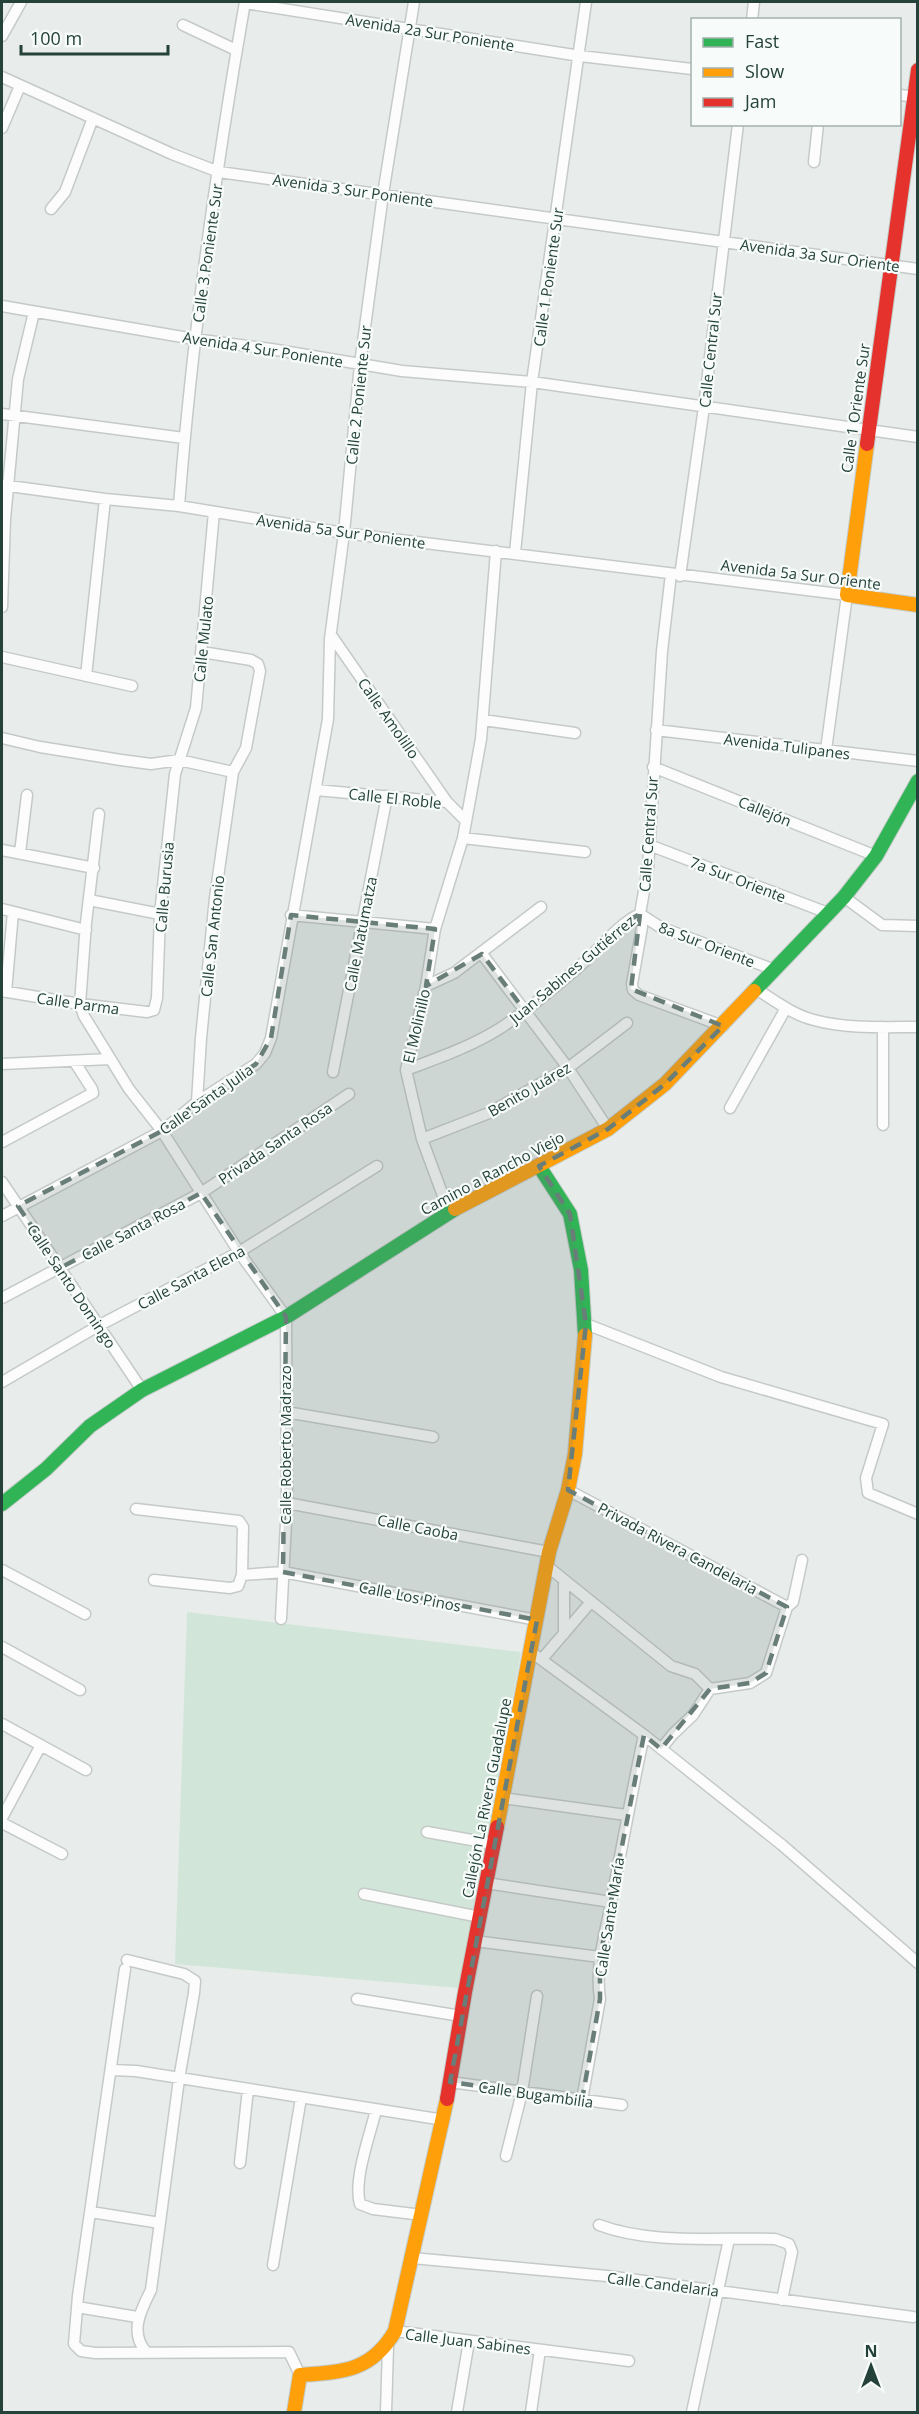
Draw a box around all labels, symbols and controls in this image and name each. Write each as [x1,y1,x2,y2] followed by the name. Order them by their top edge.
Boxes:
[344,9,516,55] street label: Avenida 2a Sur Poniente
[21,18,168,56] scale bar
[691,18,901,126] legend
[30,26,82,50] text: 100 m
[745,29,779,53] text: Fast
[745,59,784,83] text: Slow
[743,89,777,113] text: Jam
[271,169,435,211] street label: Avenida 3 Sur Poniente
[187,182,227,324] street label: Calle 3 Poniente Sur
[528,206,568,348] street label: Calle 1 Poniente Sur
[739,234,901,276] street label: Avenida 3a Sur Oriente
[694,291,726,409] street label: Calle Central Sur
[341,324,375,466] street label: Calle 2 Poniente Sur
[181,326,345,372] street label: Avenida 4 Sur Poniente
[836,342,874,474] street label: Calle 1 Oriente Sur
[255,509,427,553] street label: Avenida 5a Sur Poniente
[720,554,882,594] street label: Avenida 5a Sur Oriente
[189,595,217,683] street label: Calle Mulato
[354,674,424,762] street label: Calle Amolillo
[723,728,851,764] street label: Avenida Tulipanes
[634,776,662,892] street label: Calle Central Sur
[348,783,442,813] street label: Calle El Roble
[735,791,795,831] street label: Callejón
[150,841,178,933] street label: Calle Burusia
[687,852,789,906] street label: 7a Sur Oriente
[196,874,228,998] street label: Calle San Antonio
[339,875,381,993] street label: Calle Matumatza
[503,910,639,1029] street label: Juan Sabines Gutiérrez
[656,917,758,971] street label: 8a Sur Oriente
[35,987,121,1019] street label: Calle Parma
[398,987,434,1065] street label: El Molinillo
[484,1057,574,1121] street label: Benito Juárez
[155,1059,257,1139] street label: Calle Santa Julia
[214,1097,336,1189] street label: Privada Santa Rosa
[417,1127,567,1219] street label: Camino a Rancho Viejo
[78,1193,188,1265] street label: Calle Santa Rosa
[23,1220,121,1352] street label: Calle Santo Domingo
[134,1240,248,1314] street label: Calle Santa Elena
[275,1365,295,1525] street label: Calle Roberto Madrazo
[595,1497,761,1599] street label: Privada Rivera Candelaria
[376,1509,460,1545] street label: Calle Caoba
[357,1576,463,1616] street label: Calle Los Pinos
[457,1696,515,1900] street label: Callejón La Rivera Guadalupe
[590,1856,628,1978] street label: Calle Santa María
[477,2076,595,2112] street label: Calle Bugambilia
[606,2267,720,2301] street label: Calle Candelaria
[404,2323,532,2359] street label: Calle Juan Sabines
[841,2336,901,2396] north arrow
[864,2340,878,2362] text: N

